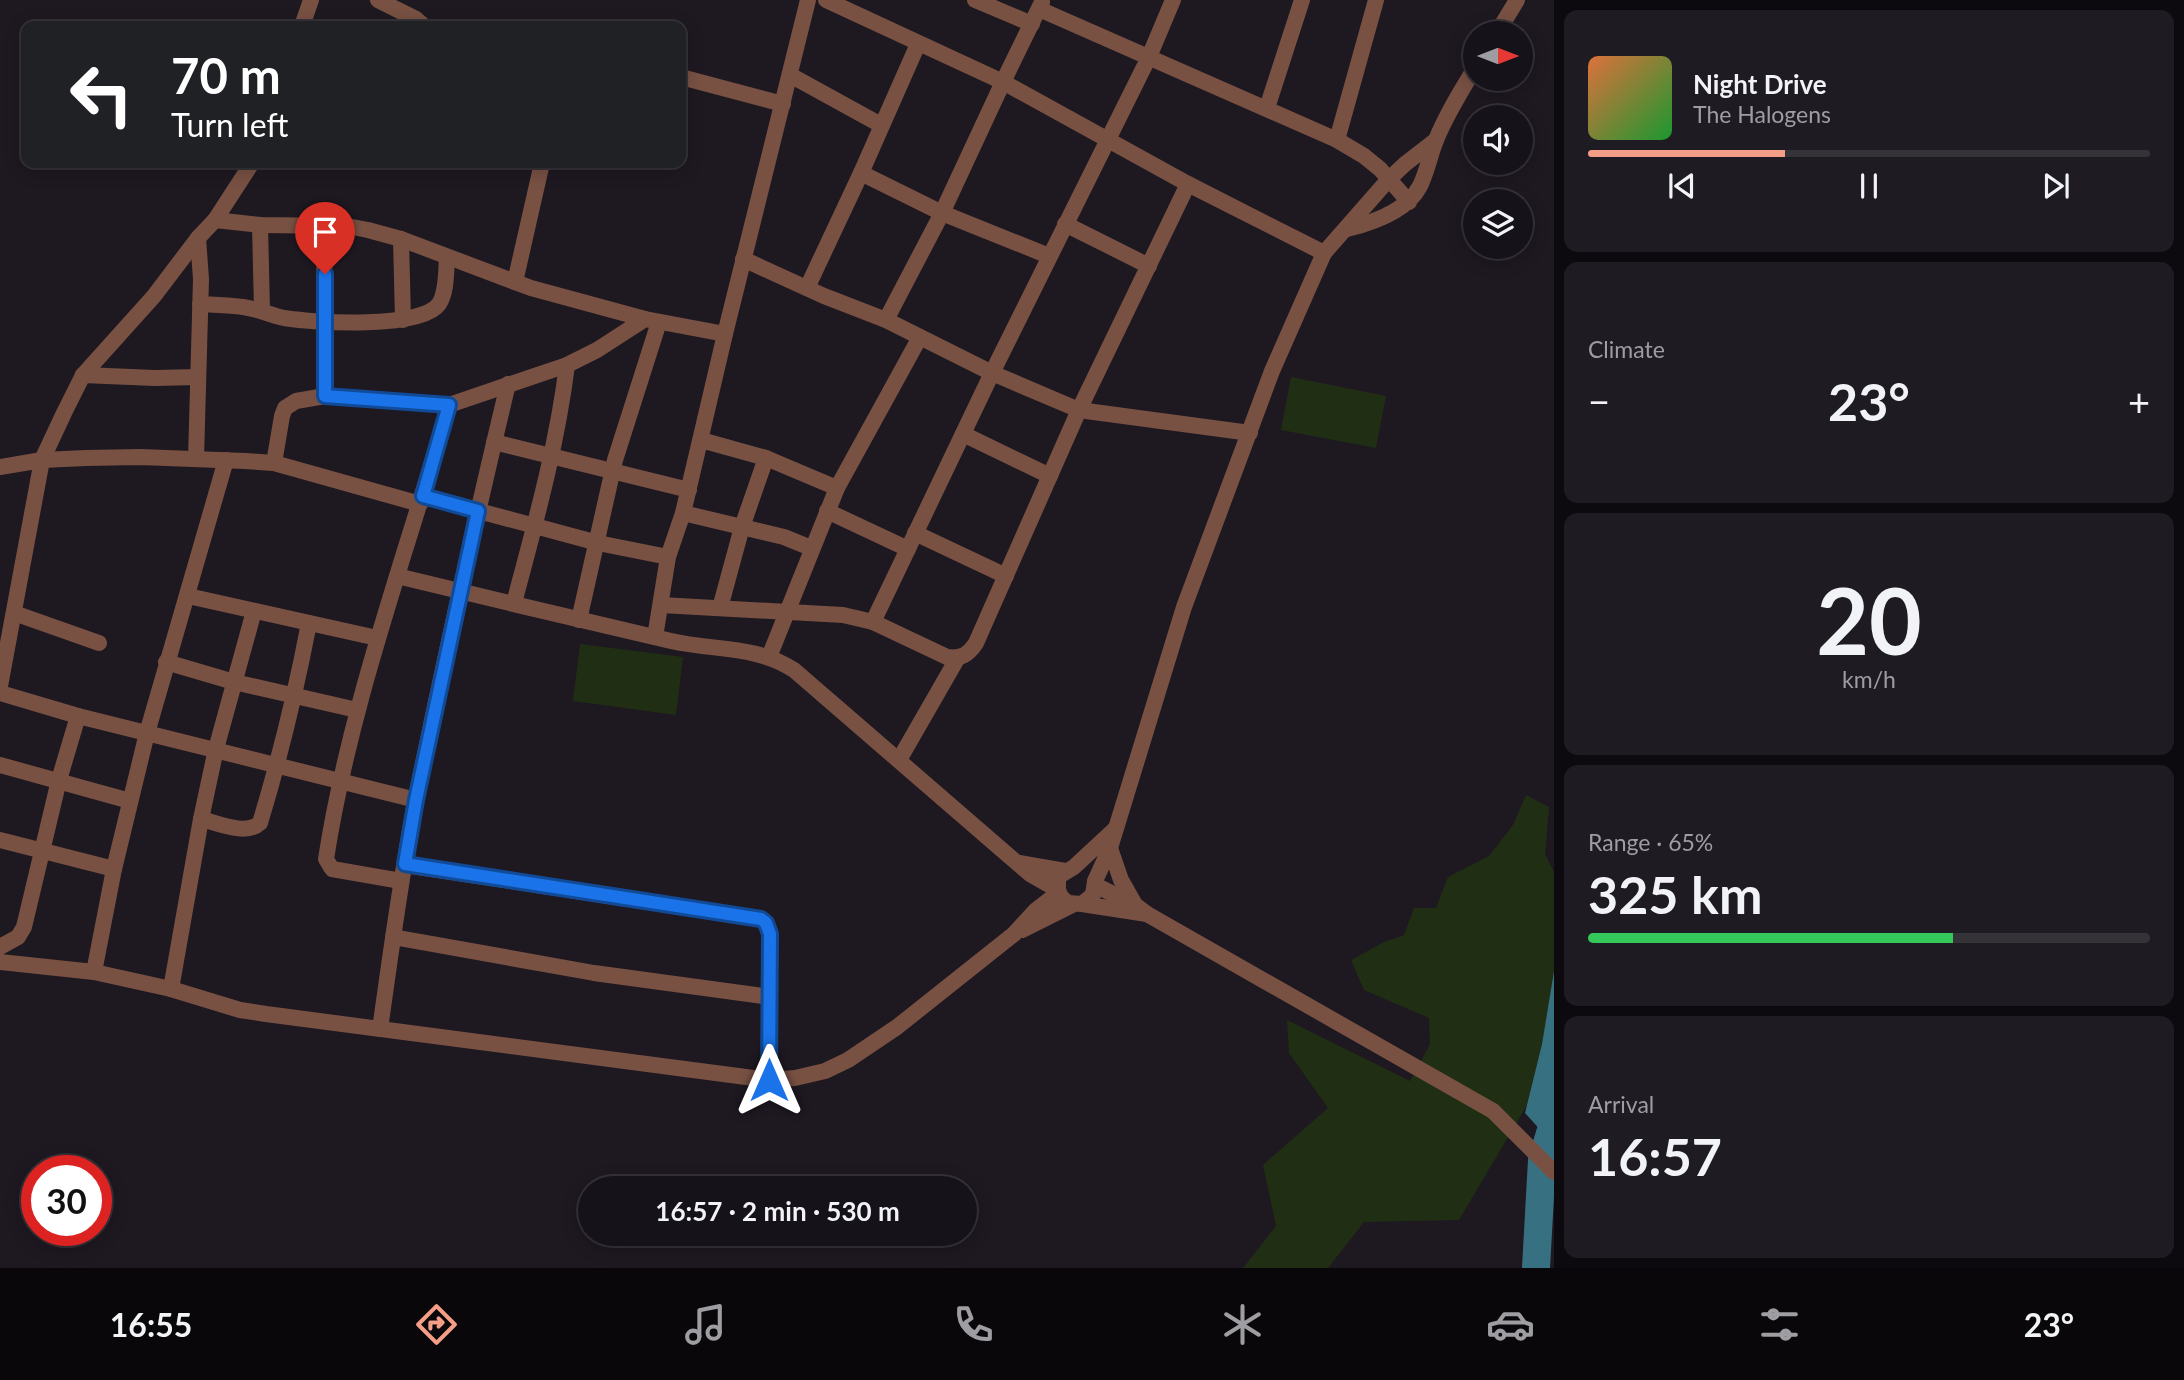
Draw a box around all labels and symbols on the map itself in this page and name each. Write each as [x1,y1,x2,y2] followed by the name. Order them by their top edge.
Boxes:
[1463,21,1533,91] north arrow
[295,202,355,274] pin
[732,1043,806,1117] position arrow
[21,1155,112,1246] speed limit sign: 30

